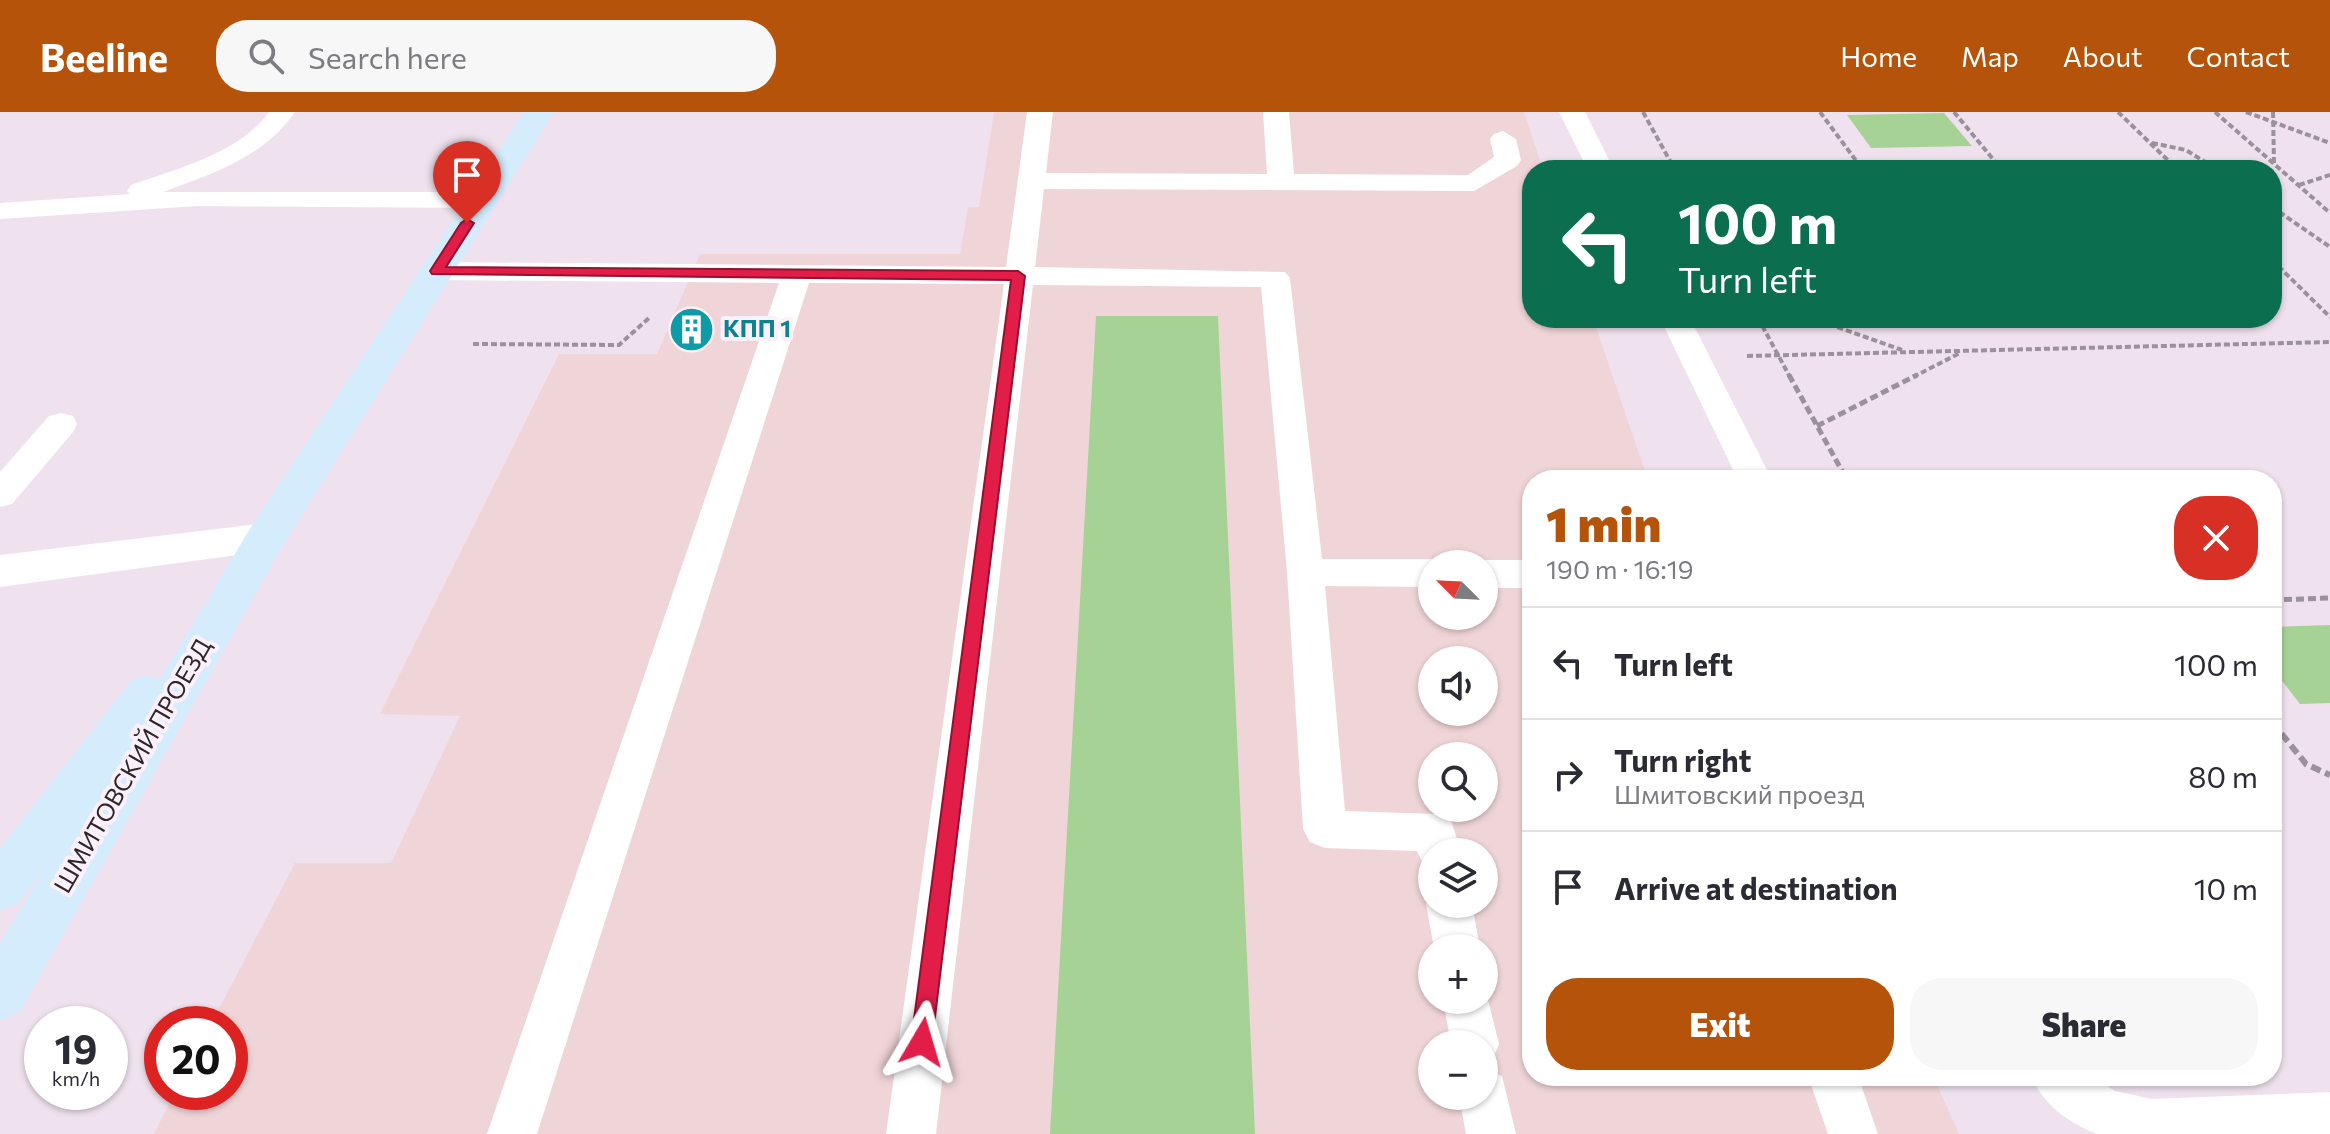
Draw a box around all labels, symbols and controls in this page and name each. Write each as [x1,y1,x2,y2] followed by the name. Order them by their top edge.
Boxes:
[216,20,776,92] search box
[40,33,168,80] text: Beeline
[244,34,288,78] icon: search
[308,38,467,75] text: Search here
[1840,39,1917,73] text: Home
[1961,39,2019,73] text: Map
[2063,39,2143,73] text: About
[2187,39,2290,73] text: Contact
[433,141,501,223] pin
[445,153,489,197] icon: arrive
[1678,187,1837,256] text: 100 m
[1546,192,1650,296] icon: left
[1678,256,1817,300] text: Turn left
[668,305,716,353] building icon: КПП 1
[723,313,791,342] place label: КПП 1
[1546,493,1661,552] text: 1 min
[2174,496,2258,580] button: close
[1418,550,1498,630] north arrow
[1418,550,1498,1110] map controls
[1546,553,1694,584] text: 190 m · 16:19
[47,633,217,897] street label: ШМИТОВСКИЙ ПРОЕЗД
[1546,641,1590,685] icon: left
[1614,645,1733,682] text: Turn left
[2174,645,2258,682] text: 100 m
[1418,646,1498,726] button: sound
[1614,741,1751,778] text: Turn right
[1418,742,1498,822] button: search
[1546,753,1590,797] icon: right
[2188,757,2258,794] text: 80 m
[1614,778,1865,809] text: Шмитовский проезд
[1418,838,1498,918] button: layers
[1546,865,1590,909] icon: arrive
[1614,869,1898,906] text: Arrive at destination
[2194,869,2258,906] text: 10 m
[1418,934,1498,1014] button: +
[1546,978,1894,1070] button: Exit
[1910,978,2258,1070] button: Share
[880,1000,964,1084] position arrow
[144,1006,248,1110] speed limit sign: 20
[55,1023,97,1072] text: 19
[1418,1030,1498,1110] button: −
[52,1066,100,1090] text: km/h

